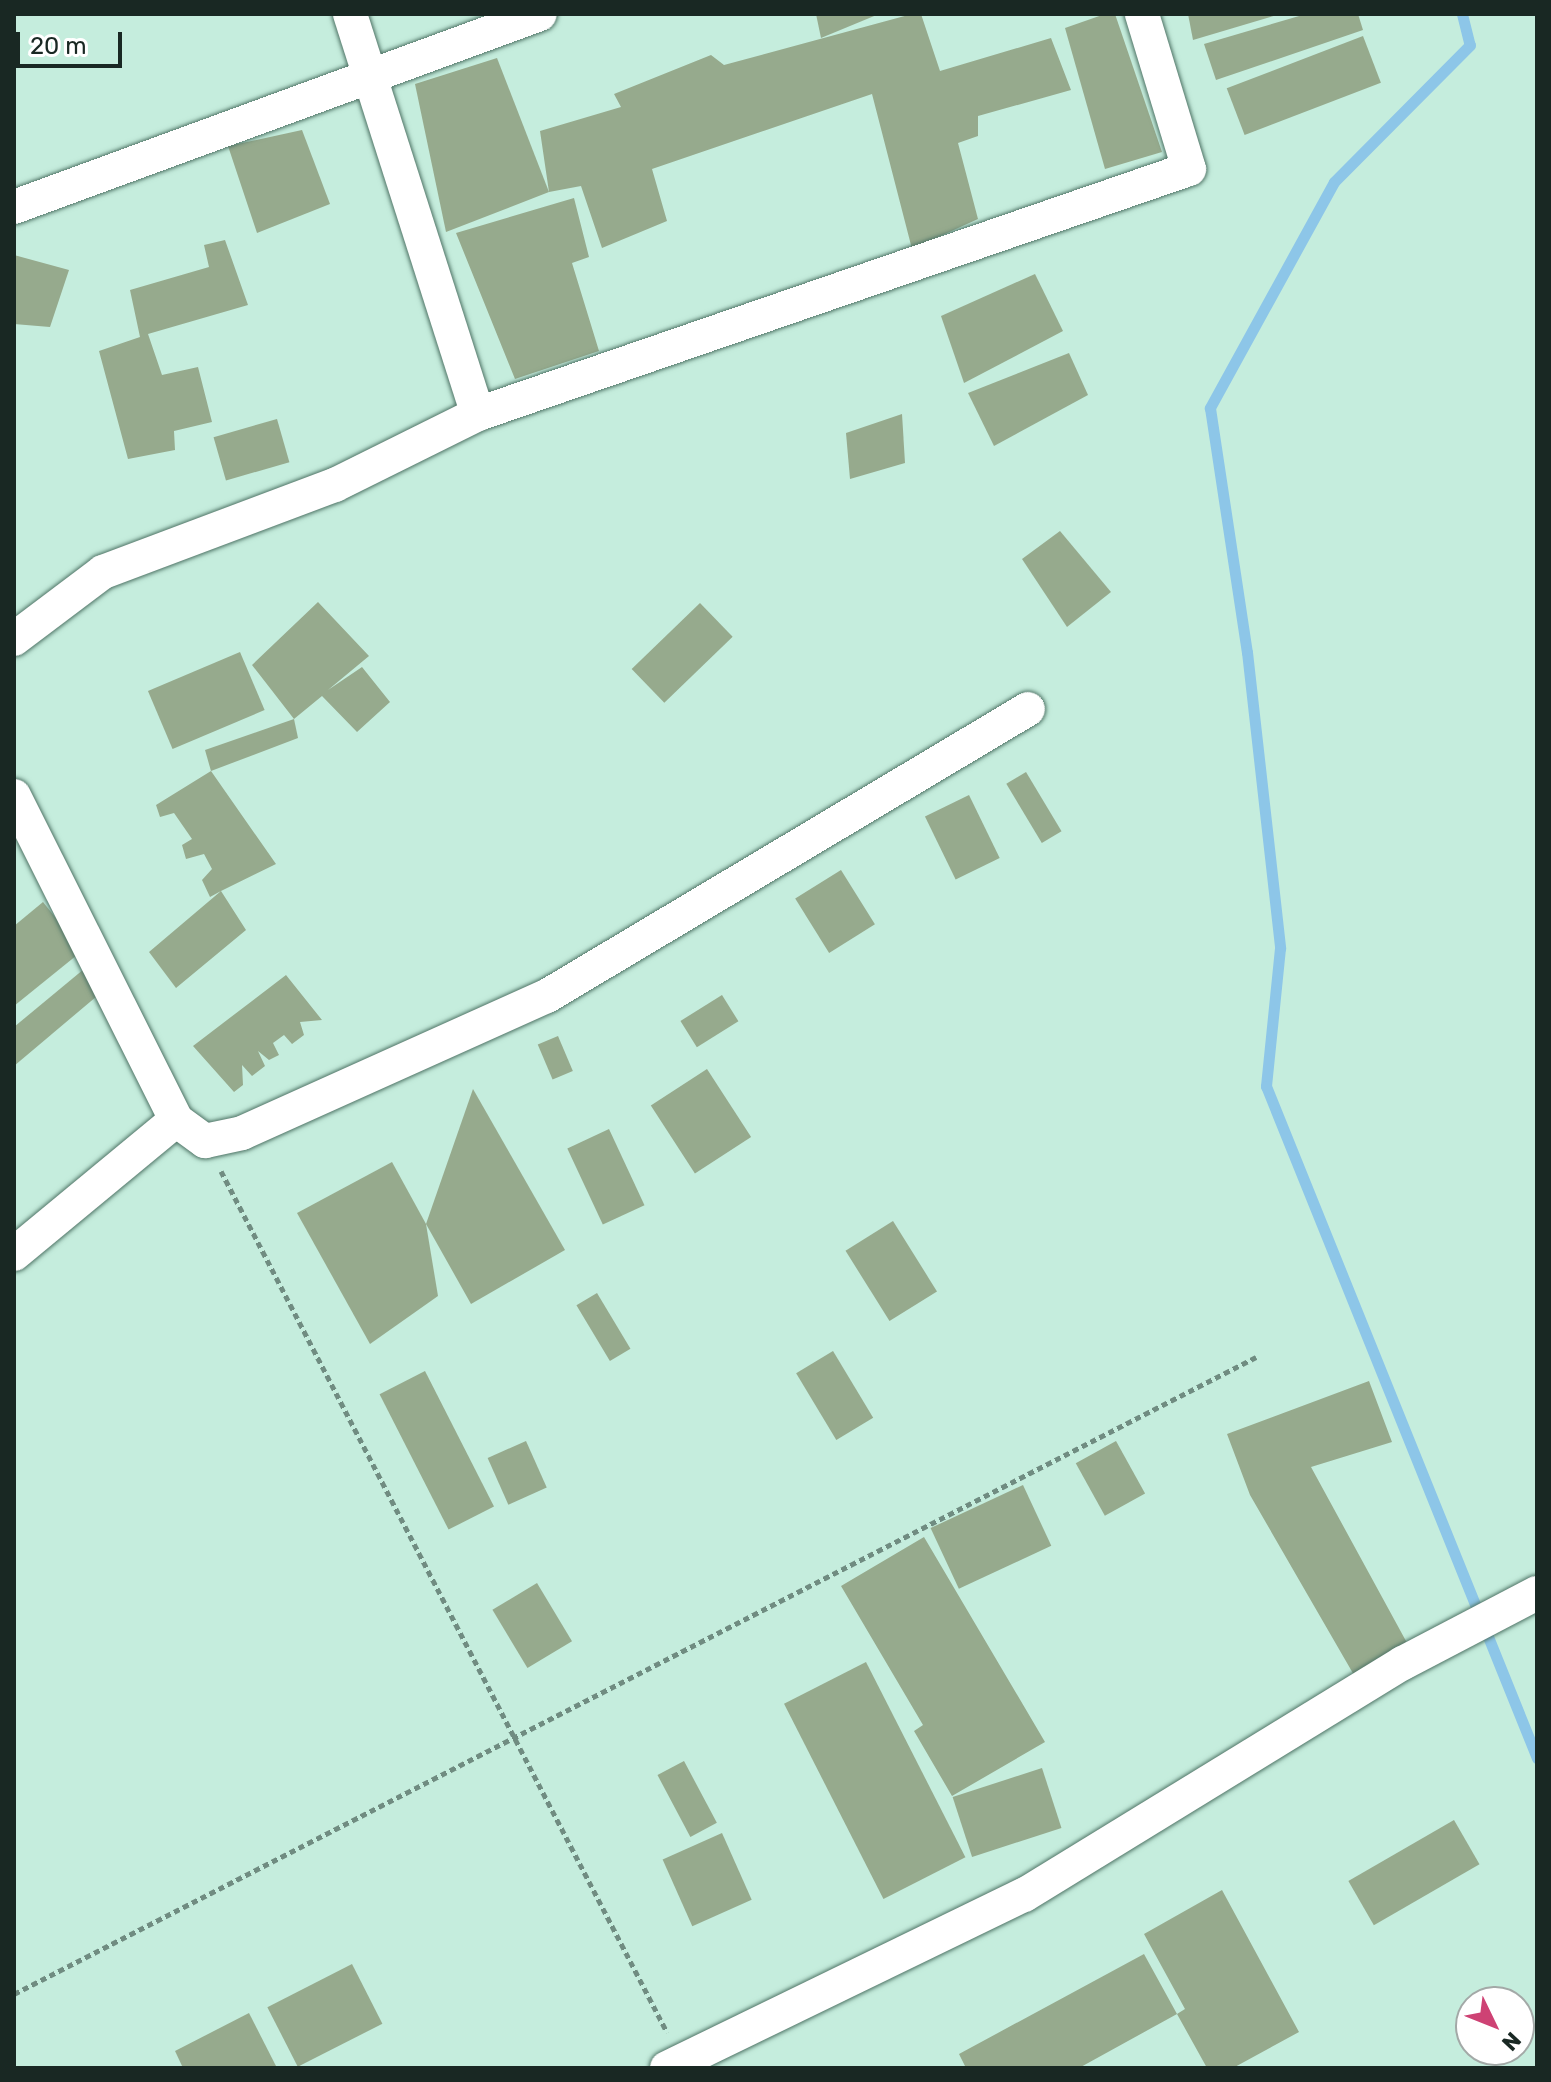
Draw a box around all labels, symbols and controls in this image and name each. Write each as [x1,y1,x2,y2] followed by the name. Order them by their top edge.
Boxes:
[20,16,126,66] scale bar
[30,32,87,60] text: 20 m
[1455,1986,1535,2066] north arrow
[1496,2026,1527,2056] text: N

